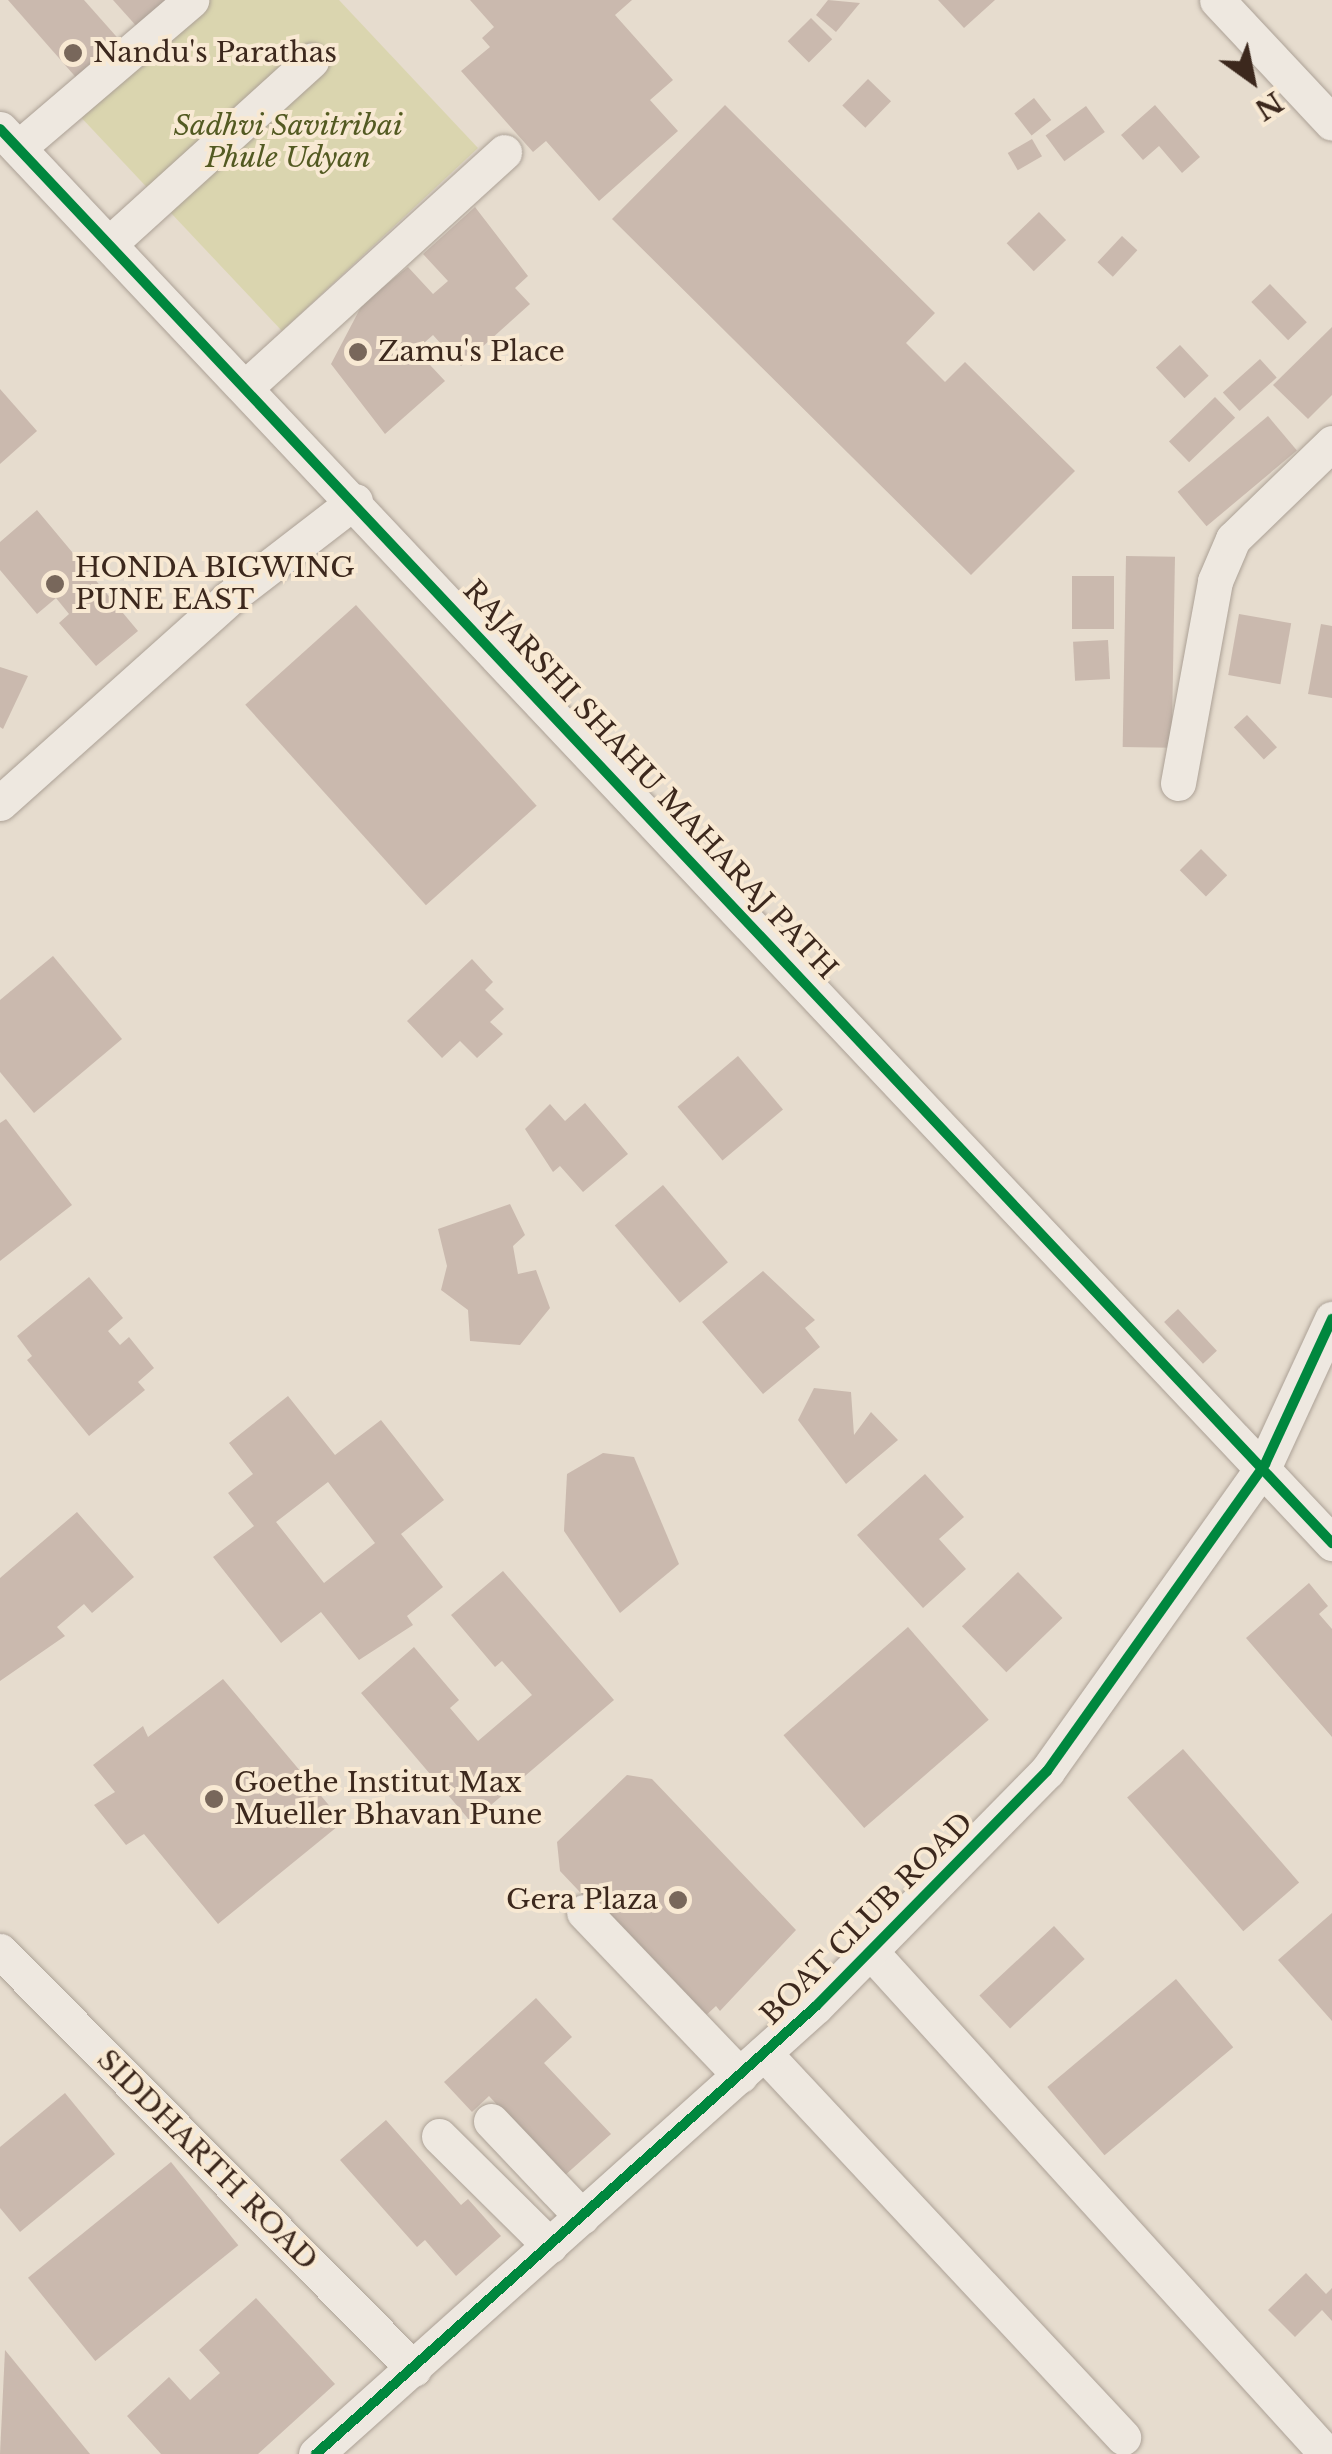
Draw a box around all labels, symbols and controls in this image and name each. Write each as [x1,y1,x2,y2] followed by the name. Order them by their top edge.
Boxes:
[1202,30,1302,130] north arrow
[93,36,337,70] place label: Nandu's Parathas
[62,42,84,64] marker: Nandu's Parathas
[1248,84,1289,127] text: N
[173,109,403,175] park label: Sadhvi Savitribai Phule Udyan
[378,335,565,369] place label: Zamu's Place
[347,341,369,363] marker: Zamu's Place
[75,551,356,617] place label: HONDA BIGWING PUNE EAST
[44,573,66,595] marker: HONDA BIGWING PUNE EAST
[456,574,844,986] street label: RAJARSHI SHAHU MAHARAJ PATH
[234,1766,543,1832] place label: Goethe Institut Max Mueller Bhavan Pune
[203,1788,225,1810] marker: Goethe Institut Max Mueller Bhavan Pune
[754,1806,980,2032] street label: BOAT CLUB ROAD
[506,1883,658,1917] place label: Gera Plaza
[667,1889,689,1911] marker: Gera Plaza
[90,2043,324,2277] street label: SIDDHARTH ROAD

